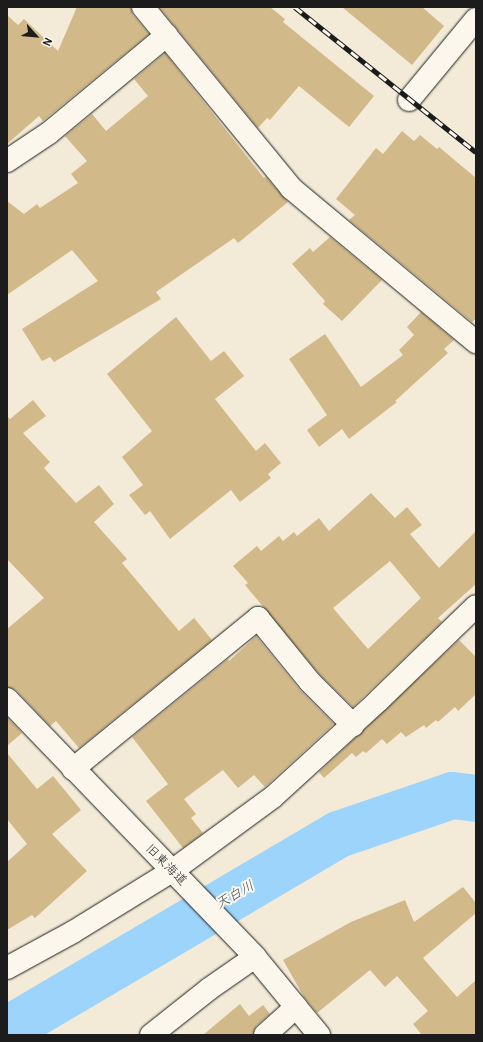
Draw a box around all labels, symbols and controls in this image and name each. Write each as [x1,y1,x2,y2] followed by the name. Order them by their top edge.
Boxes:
[16,16,56,56] north arrow
[40,35,55,48] text: N
[142,841,190,889] street label: 旧東海道
[213,877,257,913] water label: 天白川

